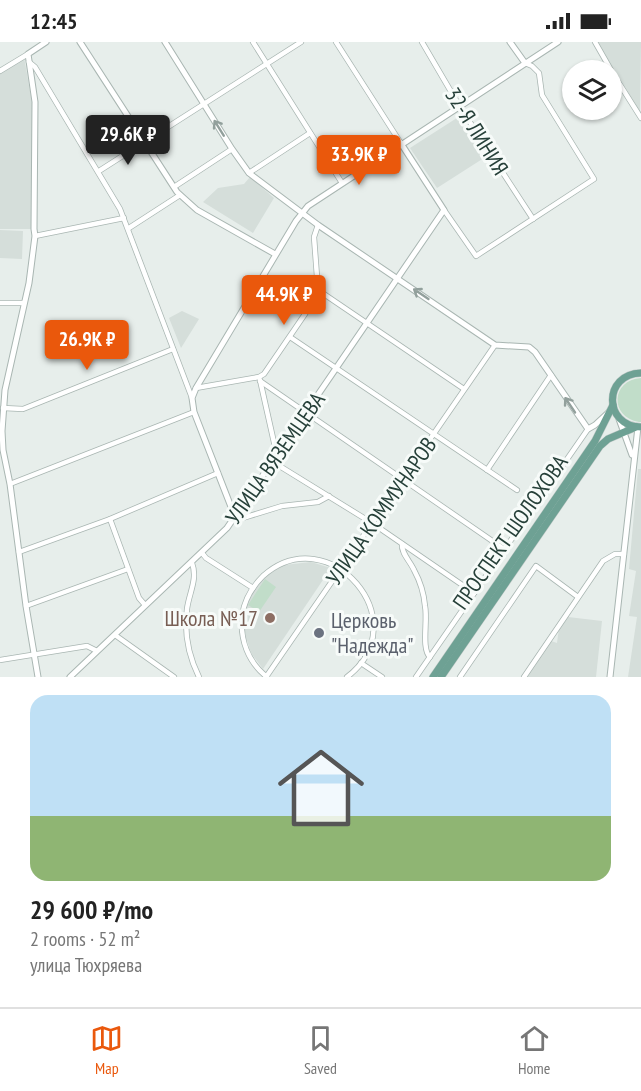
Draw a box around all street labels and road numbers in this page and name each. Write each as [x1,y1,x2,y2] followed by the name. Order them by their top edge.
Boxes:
[439,82,515,180] street label: 32-Я ЛИНИЯ
[219,386,331,530] street label: УЛИЦА ВЯЗЕМЦЕВА
[320,432,442,590] street label: УЛИЦА КОММУНАРОВ
[446,449,574,615] street label: ПРОСПЕКТ ШОЛОХОВА

